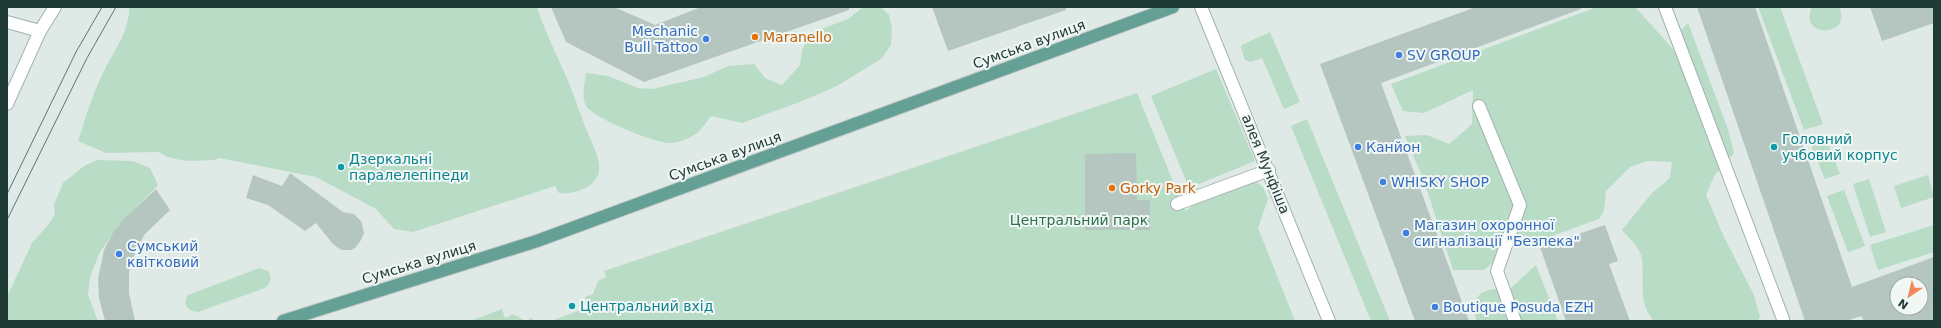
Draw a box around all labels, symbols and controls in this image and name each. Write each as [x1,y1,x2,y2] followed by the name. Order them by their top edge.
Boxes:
[971,16,1087,72] street label: Сумська вулиця
[624,23,698,55] place label: Mechanic Bull Tattoo
[763,29,832,45] place label: Maranello
[750,32,760,42] marker: Maranello
[701,34,711,44] marker: Mechanic Bull Tattoo
[1407,47,1480,63] place label: SV GROUP
[1394,50,1404,60] marker: SV GROUP
[1239,112,1293,216] street label: алея Мунфіша
[667,128,783,184] street label: Сумська вулиця
[1782,131,1898,163] place label: Головний учбовий корпус
[1366,139,1421,155] place label: Канйон
[1353,142,1363,152] marker: Канйон
[1769,142,1779,152] marker: Головний учбовий корпус
[349,151,469,183] place label: Дзеркальні паралелепіпеди
[336,162,346,172] marker: Дзеркальні паралелепіпеди
[1391,174,1489,190] place label: WHISKY SHOP
[1378,177,1388,187] marker: WHISKY SHOP
[1120,180,1197,196] place label: Gorky Park
[1107,183,1117,193] marker: Gorky Park
[1010,212,1148,228] park label: Центральний парк
[1414,217,1580,249] place label: Магазин охоронної сигналізації "Безпека"
[1401,228,1411,238] marker: Магазин охоронної сигналізації "Безпека"
[360,237,478,287] street label: Сумська вулиця
[127,238,199,270] place label: Сумський квітковий
[114,249,124,259] marker: Сумський квітковий
[1889,276,1929,316] north arrow
[1896,296,1911,312] text: N
[580,298,713,314] place label: Центральний вхід
[1443,299,1594,315] place label: Boutique Posuda EZH
[567,301,577,311] marker: Центральний вхід
[1430,302,1440,312] marker: Boutique Posuda EZH

